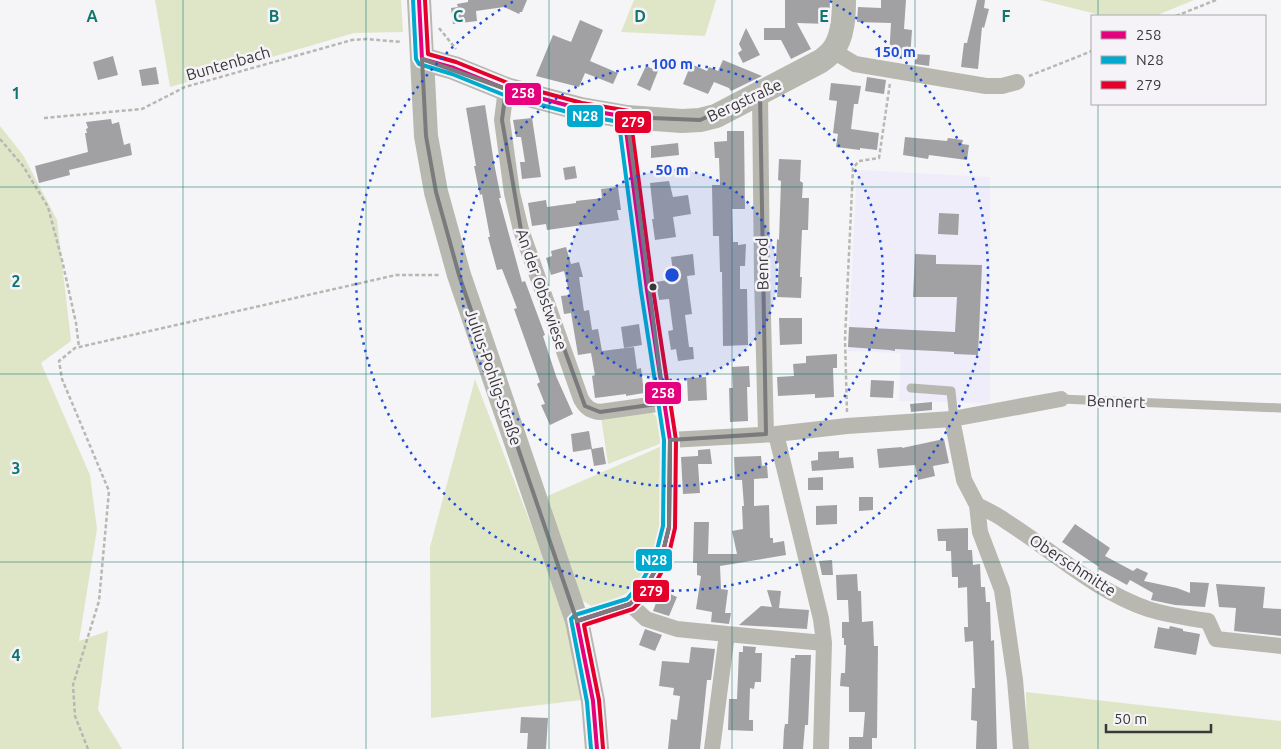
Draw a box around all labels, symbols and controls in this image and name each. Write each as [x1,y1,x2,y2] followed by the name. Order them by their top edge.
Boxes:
[86,7,98,25] text: A
[269,7,279,25] text: B
[453,7,463,25] text: C
[634,7,646,25] text: D
[819,7,829,25] text: E
[1002,7,1011,25] text: F
[1091,15,1266,105] legend
[1136,26,1161,43] text: 258
[184,42,272,84] street label: Buntenbach
[874,43,916,60] text: 150 m
[1136,51,1164,68] text: N28
[651,55,693,72] text: 100 m
[704,75,784,125] street label: Bergstraße
[1136,76,1161,93] text: 279
[504,82,542,106] line badge: 258
[11,84,21,102] text: 1
[511,85,535,101] text: 258
[566,104,604,128] line badge: N28
[572,108,598,124] text: N28
[614,110,652,134] line badge: 279
[621,114,645,130] text: 279
[655,161,689,178] text: 50 m
[513,226,571,352] street label: An der Obstwiese
[753,237,771,291] street label: Benrod
[663,266,681,284] centre of rings
[11,272,21,290] text: 2
[648,282,658,292] unlabelled marker
[462,306,526,448] street label: Julius-Pohlig-Straße
[644,381,682,405] line badge: 258
[651,385,675,401] text: 258
[1086,391,1146,411] street label: Bennert
[11,459,21,477] text: 3
[1026,530,1120,600] street label: Oberschmitte
[635,548,673,572] line badge: N28
[641,552,667,568] text: N28
[632,579,670,603] line badge: 279
[639,583,663,599] text: 279
[11,646,21,664] text: 4
[1106,702,1211,734] scale bar
[1114,710,1147,727] text: 50 m

